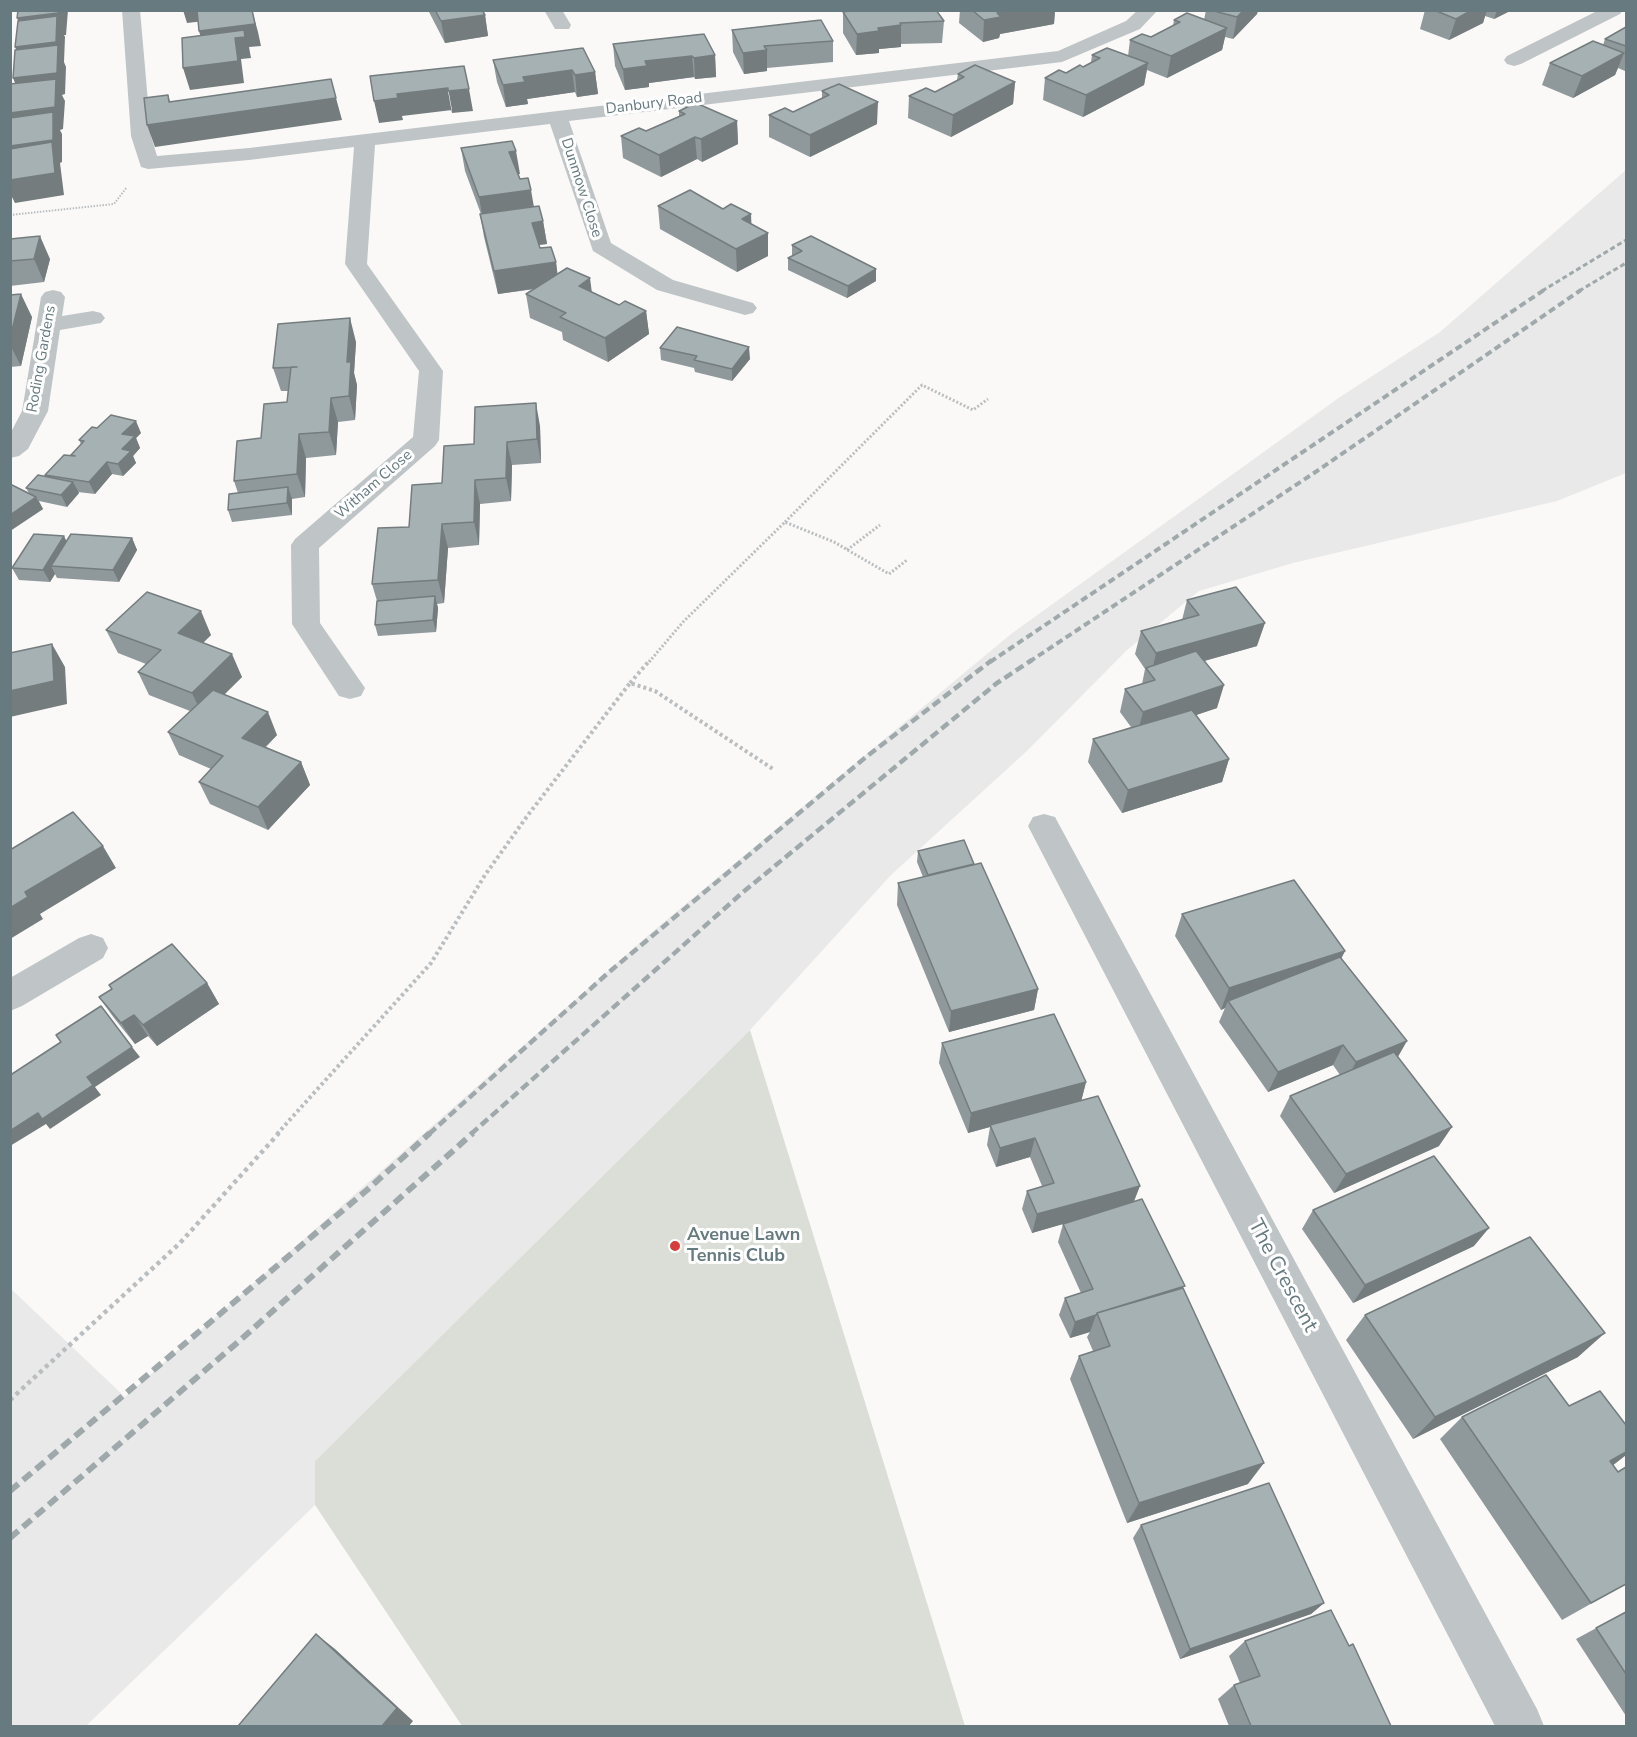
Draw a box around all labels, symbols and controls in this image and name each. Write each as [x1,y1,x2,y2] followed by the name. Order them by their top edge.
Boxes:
[605,89,703,119] street label: Danbury Road
[556,136,606,240] street label: Dunmow Close
[24,304,60,414] street label: Roding Gardens
[332,447,416,523] street label: Witham Close
[1242,1215,1322,1337] street label: The Crescent
[687,1225,800,1268] place label: Avenue Lawn Tennis Club
[668,1239,682,1253] marker: Avenue Lawn Tennis Club

